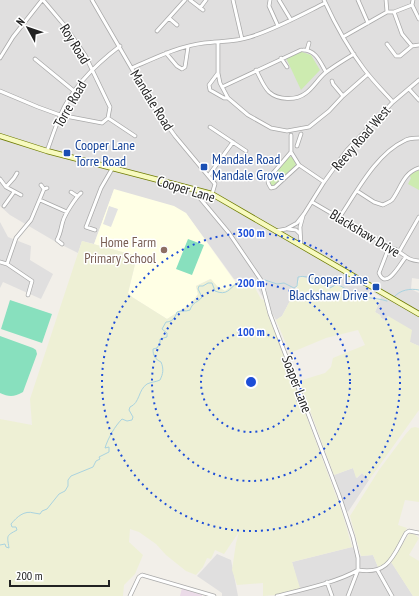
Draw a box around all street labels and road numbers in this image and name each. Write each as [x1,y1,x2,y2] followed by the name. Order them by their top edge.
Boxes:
[56,21,94,67] street label: Roy Road
[126,66,178,134] street label: Mandale Road
[49,77,91,131] street label: Torre Road
[328,102,394,174] street label: Reevy Road West
[155,172,217,206] street label: Cooper Lane
[327,205,404,261] street label: Blackshaw Drive
[278,353,316,415] street label: Soaper Lane

